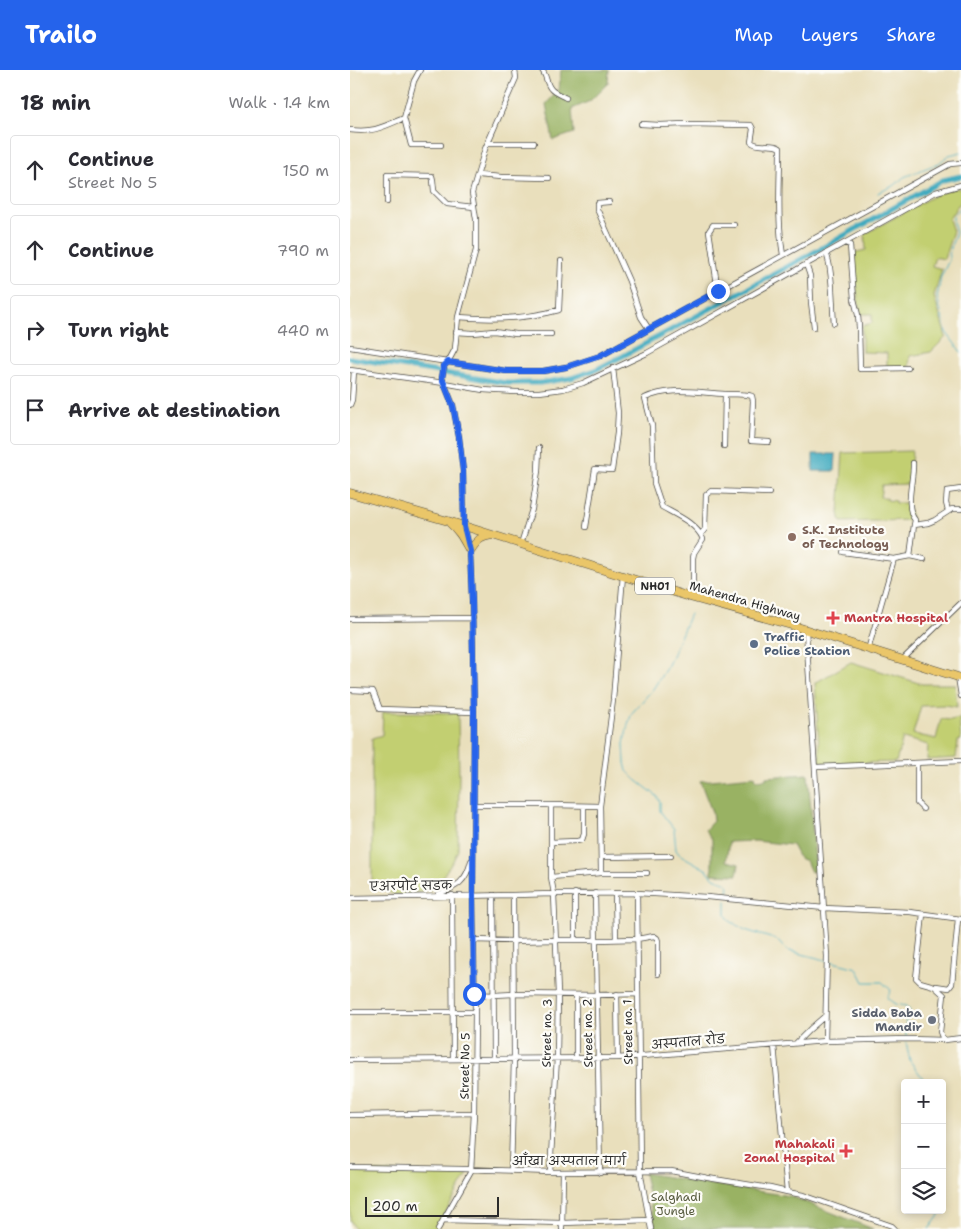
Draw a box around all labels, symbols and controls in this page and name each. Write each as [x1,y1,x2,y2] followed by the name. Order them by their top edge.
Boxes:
[25,19,97,51] text: Trailo
[735,23,773,47] text: Map
[801,23,858,47] text: Layers
[886,23,936,47] text: Share
[20,89,91,117] text: 18 min
[229,92,330,113] text: Walk · 1.4 km
[68,147,154,172] text: Continue
[21,156,49,184] icon: ahead
[282,160,329,181] text: 150 m
[68,172,157,193] text: Street No 5
[21,236,49,264] icon: ahead
[68,238,154,263] text: Continue
[277,240,329,261] text: 790 m
[707,280,730,303] route end
[21,316,49,344] icon: right
[68,318,169,343] text: Turn right
[277,320,329,341] text: 440 m
[21,396,49,424] icon: arrive
[68,398,280,423] text: Arrive at destination
[802,522,889,552] place label: S.K. Institute of Technology
[786,531,798,543] marker: S.K. Institute of Technology
[688,577,803,625] street label: Mahendra Highway
[635,578,675,594] road number: NH01
[844,610,948,626] place label: Mantra Hospital
[826,611,840,625] marker: Mantra Hospital
[764,629,850,659] place label: Traffic Police Station
[748,638,760,650] marker: Traffic Police Station
[369,875,453,895] street label: एअरपोर्ट सडक
[463,983,486,1006] route start
[538,998,556,1068] street label: Street no. 3
[579,998,597,1068] street label: Street no. 2
[619,999,637,1065] street label: Street no. 1
[852,1005,923,1035] place label: Sidda Baba Mandir
[926,1014,938,1026] marker: Sidda Baba Mandir
[650,1030,727,1053] street label: अस्पताल रोड
[456,1032,474,1100] street label: Street No 5
[901,1079,946,1214] map controls
[901,1079,946,1124] button: +
[901,1124,946,1169] button: −
[744,1136,835,1166] place label: Mahakali Zonal Hospital
[839,1144,853,1158] marker: Mahakali Zonal Hospital
[512,1151,627,1169] street label: आँखा अस्पताल मार्ग
[901,1169,946,1214] button: layers
[651,1189,701,1219] park label: Salghadi Jungle
[365,1194,499,1217] scale bar
[372,1197,418,1215] text: 200 m

